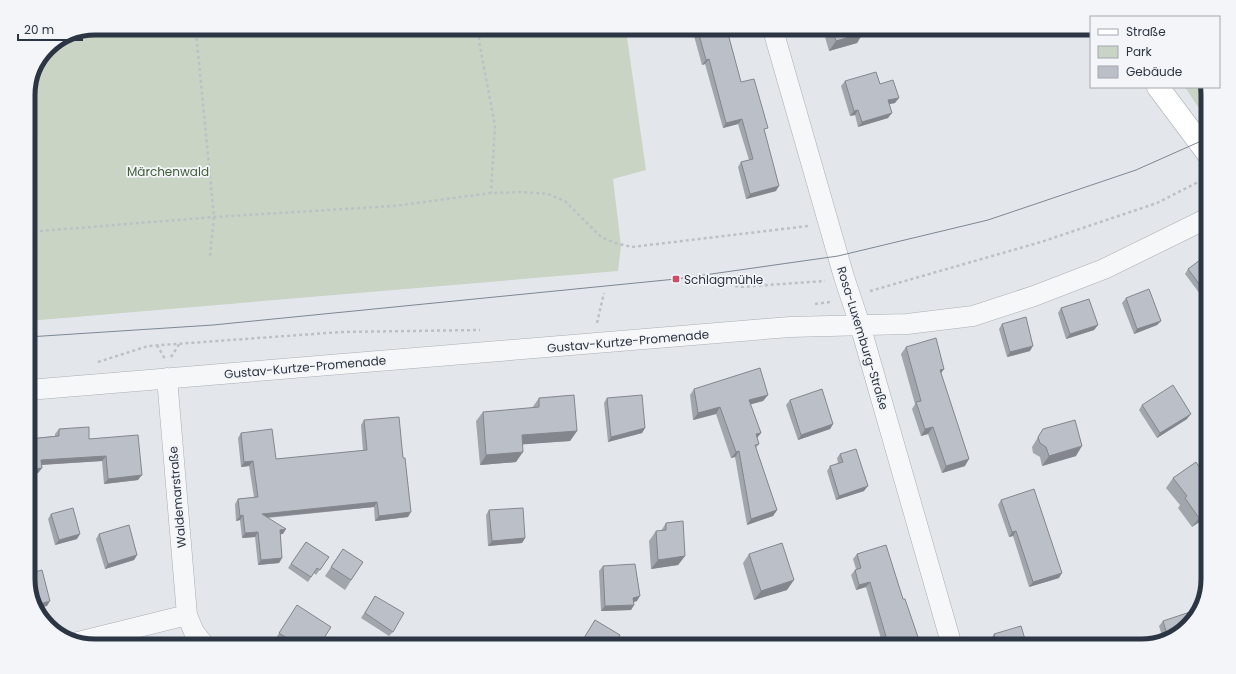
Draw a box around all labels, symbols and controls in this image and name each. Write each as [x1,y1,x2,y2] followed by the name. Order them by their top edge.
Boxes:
[18,16,82,42] scale bar
[1090,16,1220,88] legend
[24,21,54,38] text: 20 m
[1126,23,1166,40] text: Straße
[1126,43,1153,60] text: Park
[1126,63,1182,80] text: Gebäude
[127,163,209,180] park label: Märchenwald
[833,264,893,412] street label: Rosa-Luxemburg-Straße
[684,271,763,288] place label: Schlagmühle
[671,274,681,284] marker: Schlagmühle
[546,325,710,357] street label: Gustav-Kurtze-Promenade
[223,351,387,383] street label: Gustav-Kurtze-Promenade
[164,445,190,549] street label: Waldemarstraße

